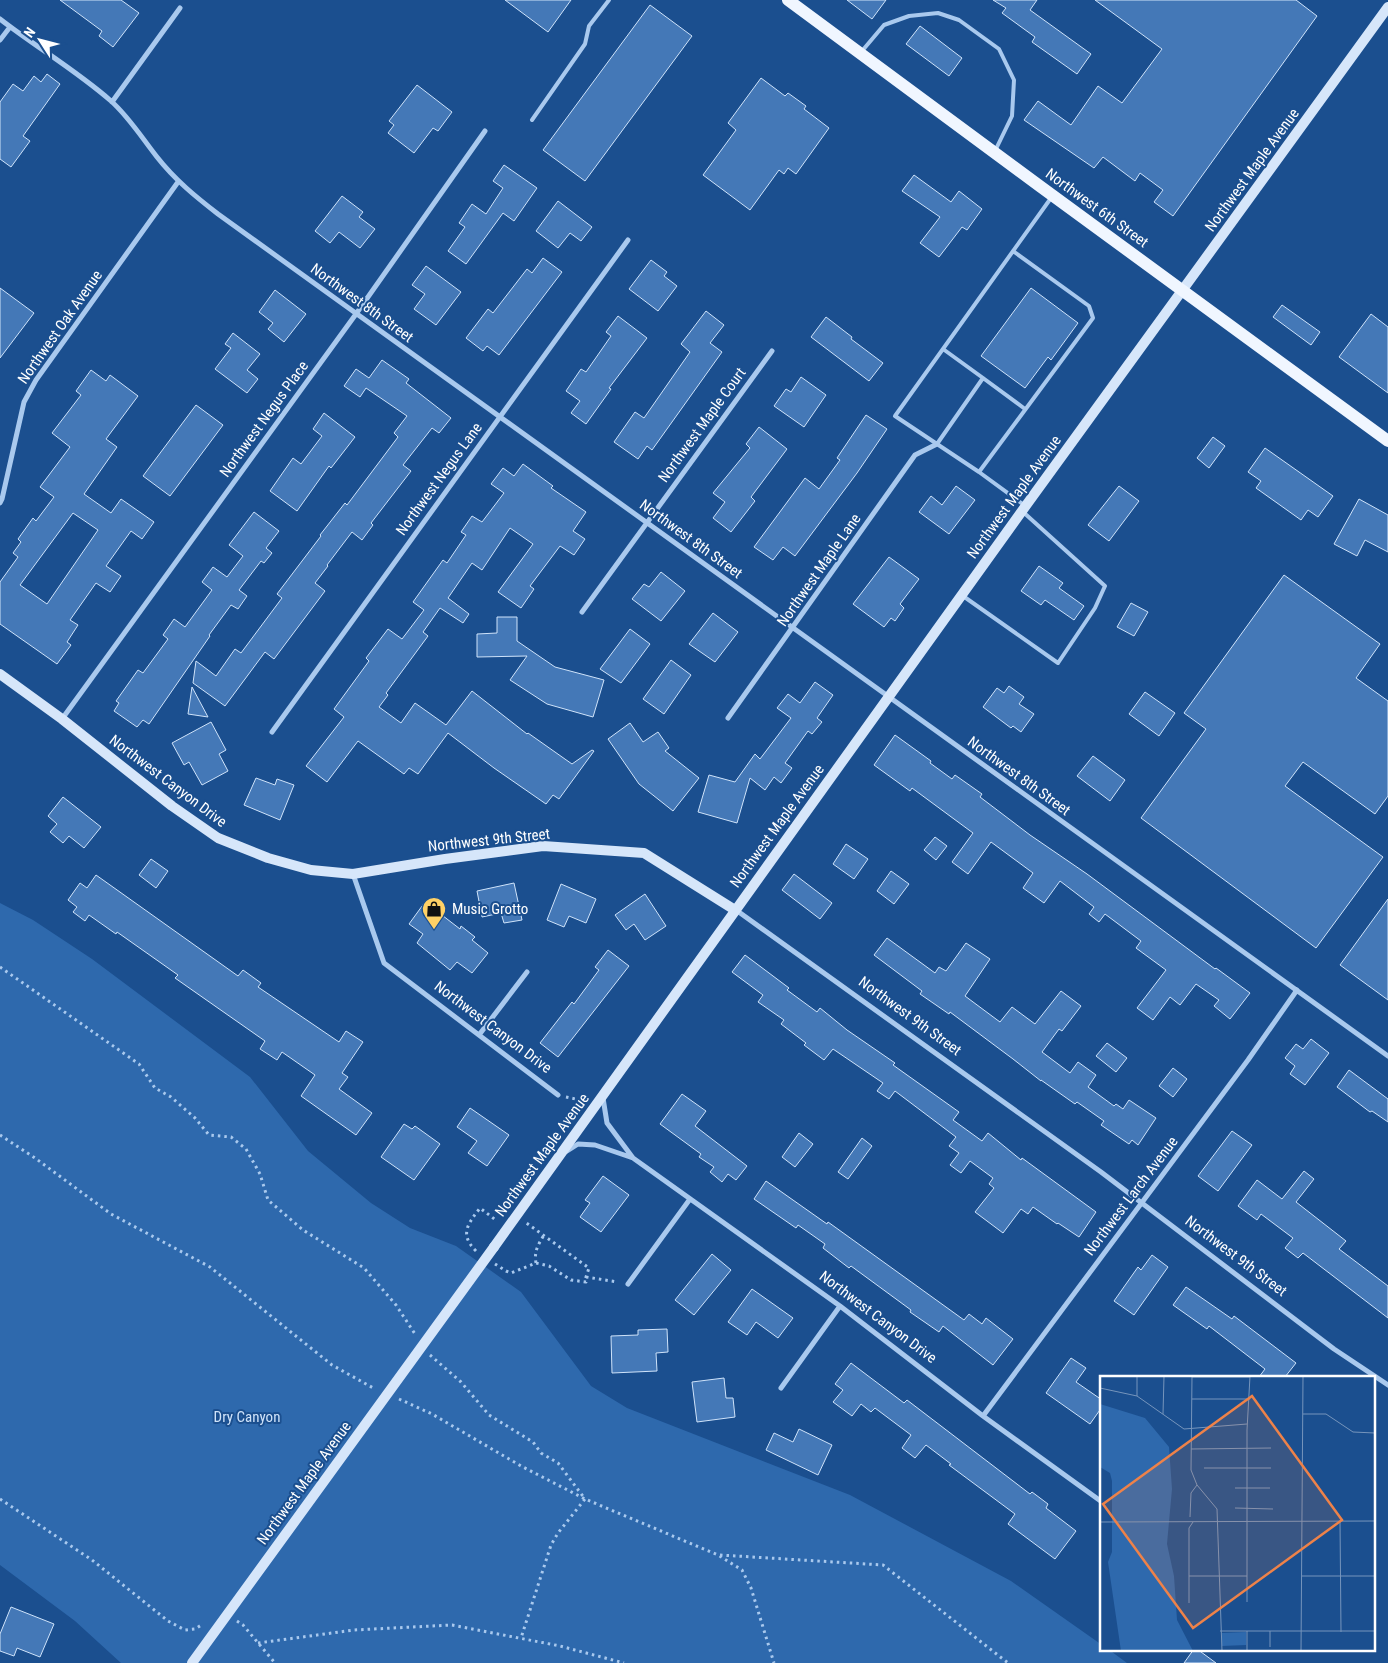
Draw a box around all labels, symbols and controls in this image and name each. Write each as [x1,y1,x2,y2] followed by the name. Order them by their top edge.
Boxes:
[15,15,65,65] north arrow
[20,24,38,41] text: N
[1201,105,1303,235] street label: Northwest Maple Avenue
[1042,165,1152,251] street label: Northwest 6th Street
[307,260,417,346] street label: Northwest 8th Street
[14,267,106,387] street label: Northwest Oak Avenue
[216,357,312,481] street label: Northwest Negus Place
[654,364,750,486] street label: Northwest Maple Court
[392,419,486,539] street label: Northwest Negus Lane
[963,432,1065,562] street label: Northwest Maple Avenue
[636,496,746,582] street label: Northwest 8th Street
[773,510,865,630] street label: Northwest Maple Lane
[106,731,230,831] street label: Northwest Canyon Drive
[964,733,1074,819] street label: Northwest 8th Street
[726,761,828,891] street label: Northwest Maple Avenue
[427,825,551,855] street label: Northwest 9th Street
[421,896,447,930] shop icon: Music Grotto
[452,900,528,918] place label: Music Grotto
[855,973,965,1059] street label: Northwest 9th Street
[431,977,555,1077] street label: Northwest Canyon Drive
[491,1090,593,1220] street label: Northwest Maple Avenue
[1080,1133,1182,1259] street label: Northwest Larch Avenue
[1182,1212,1290,1300] street label: Northwest 9th Street
[816,1267,940,1367] street label: Northwest Canyon Drive
[1100,1376,1376,1650] inset map
[214,1408,280,1426] park label: Dry Canyon
[253,1418,355,1548] street label: Northwest Maple Avenue

